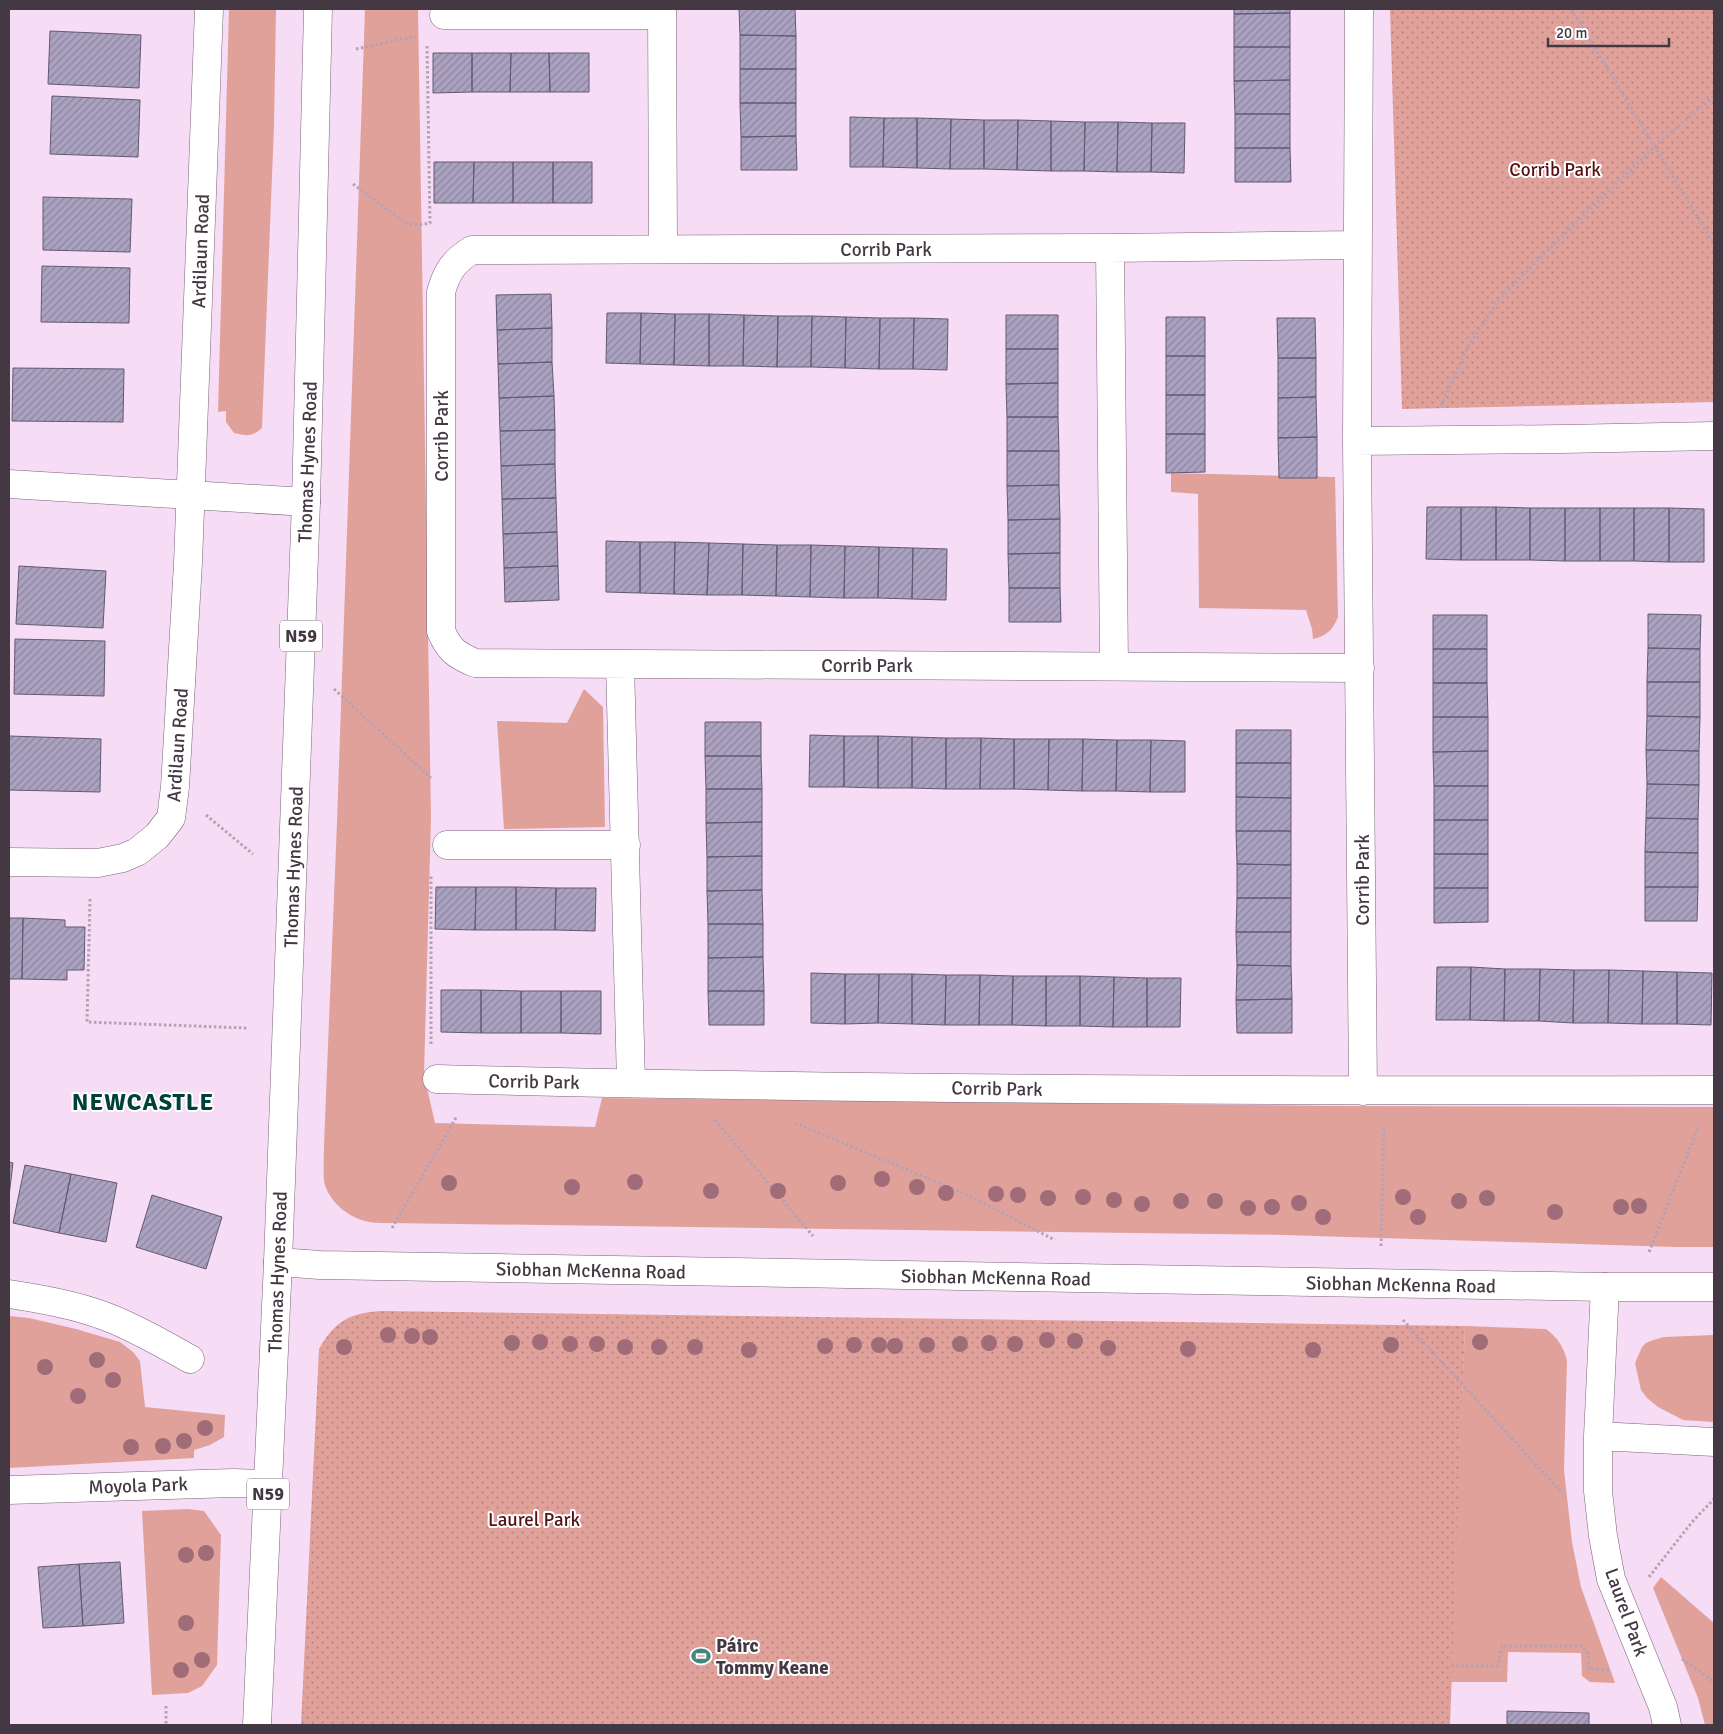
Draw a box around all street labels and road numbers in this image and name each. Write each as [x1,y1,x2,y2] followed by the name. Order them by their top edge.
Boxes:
[187,193,215,309] street label: Ardilaun Road
[840,238,932,262] street label: Corrib Park
[293,381,323,543] street label: Thomas Hynes Road
[430,390,454,482] street label: Corrib Park
[280,620,322,652] road number: N59
[821,654,913,678] street label: Corrib Park
[162,687,194,803] street label: Ardilaun Road
[279,786,309,948] street label: Thomas Hynes Road
[1351,834,1375,926] street label: Corrib Park
[488,1069,580,1095] street label: Corrib Park
[951,1076,1043,1102] street label: Corrib Park
[263,1191,293,1353] street label: Thomas Hynes Road
[496,1257,686,1285] street label: Siobhan McKenna Road
[901,1264,1091,1292] street label: Siobhan McKenna Road
[1306,1271,1496,1299] street label: Siobhan McKenna Road
[88,1472,189,1500] street label: Moyola Park
[247,1478,289,1510] road number: N59
[1599,1565,1653,1660] street label: Laurel Park

